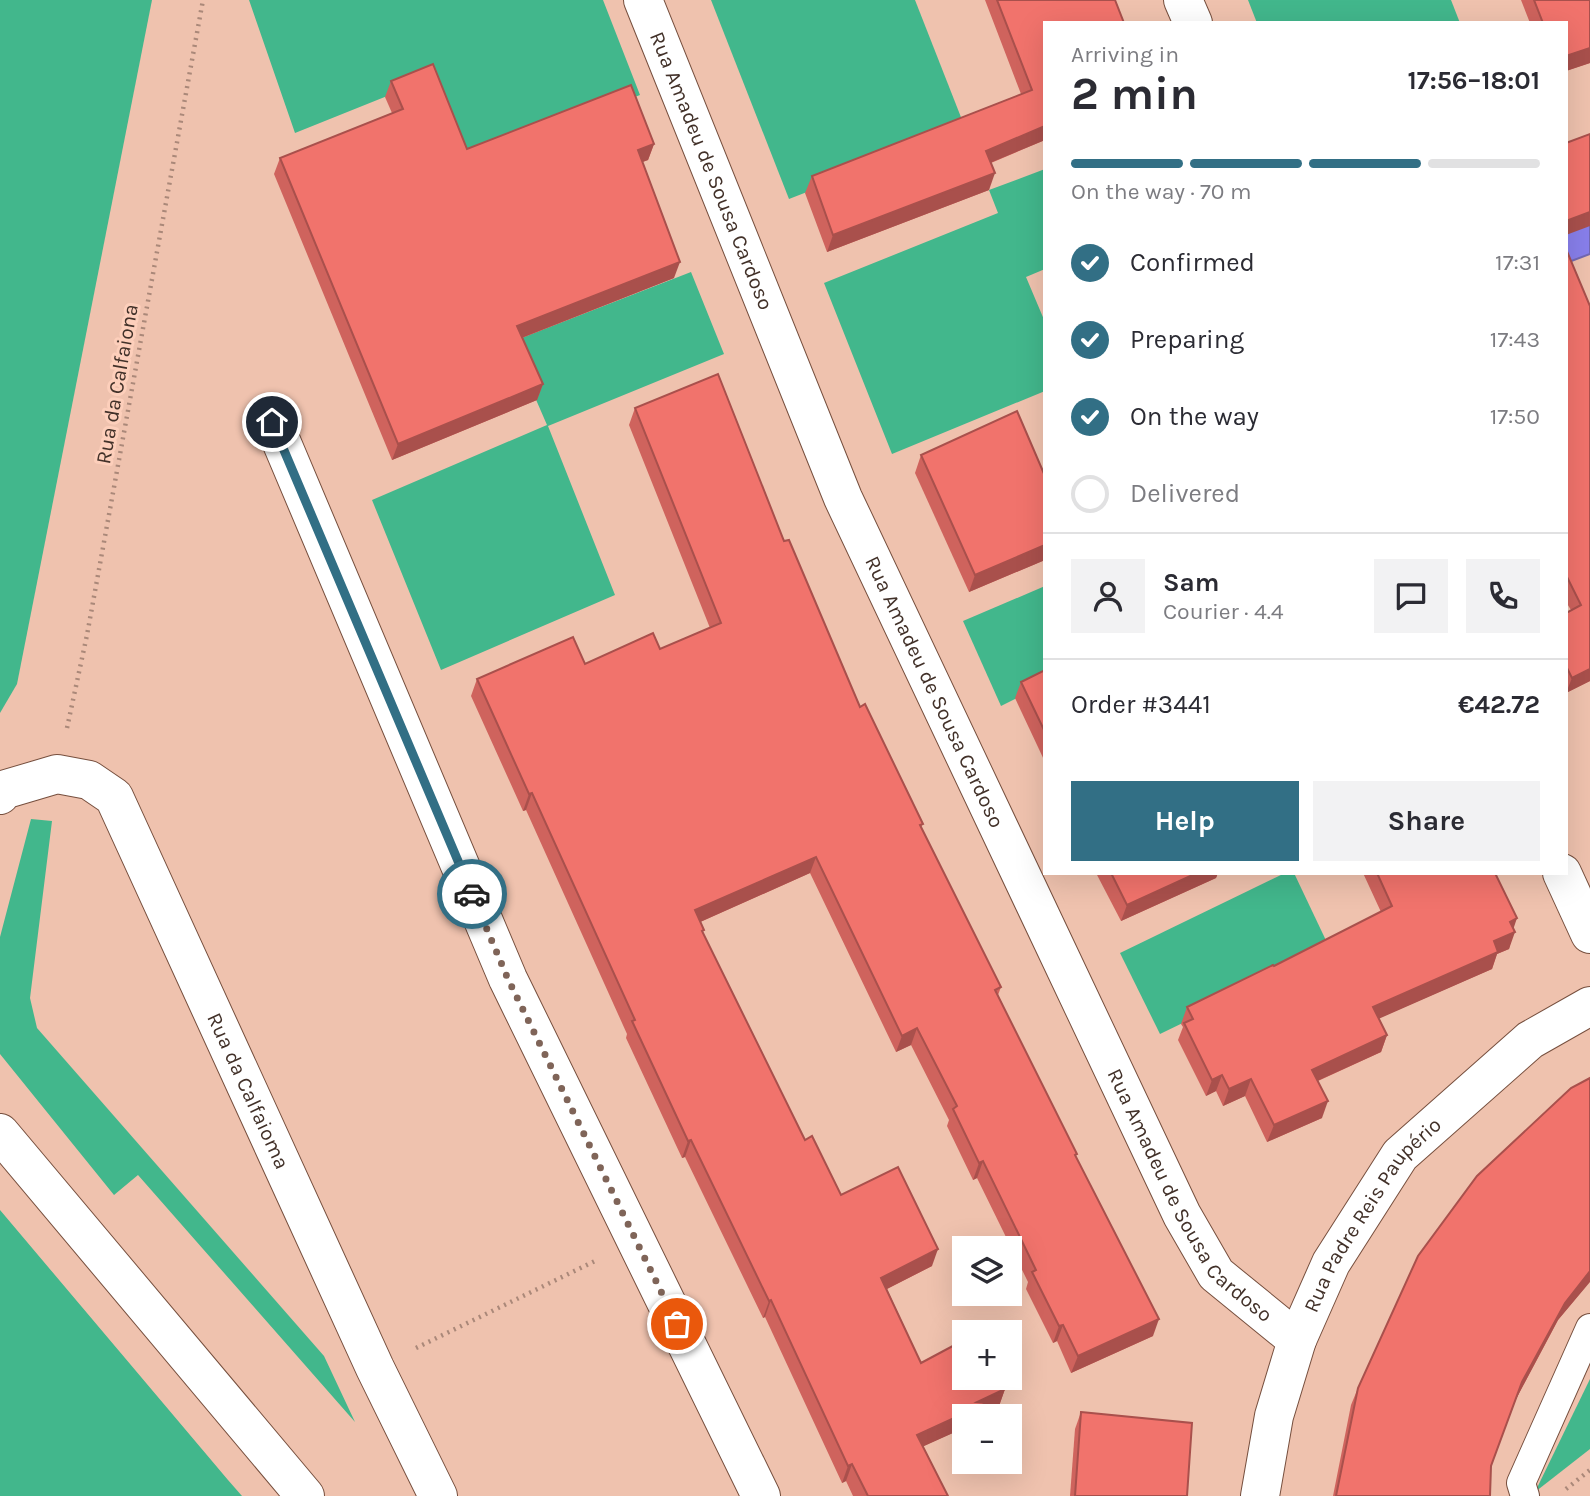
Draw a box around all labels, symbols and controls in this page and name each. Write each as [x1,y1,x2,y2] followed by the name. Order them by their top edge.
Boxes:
[645,28,778,313] street label: Rua Amadeu de Sousa Cardoso
[1071,41,1179,68] text: Arriving in
[1407,65,1540,96] text: 17:56–18:01
[1071,67,1198,121] text: 2 min
[1071,178,1251,205] text: On the way · 70 m
[1071,244,1109,282] icon: check
[1130,247,1255,278] text: Confirmed
[1495,249,1540,276] text: 17:31
[91,302,143,466] street label: Rua da Calfaiona
[1071,321,1109,359] icon: check
[1130,324,1244,355] text: Preparing
[1490,326,1540,353] text: 17:43
[242,392,302,452] pin
[1071,398,1109,436] icon: check
[1130,401,1259,432] text: On the way
[253,403,291,441] icon: home
[1490,403,1540,430] text: 17:50
[1130,478,1240,509] text: Delivered
[860,552,1009,831] street label: Rua Amadeu de Sousa Cardoso
[1071,559,1145,633] button: person
[1374,559,1448,633] button: chat
[1466,559,1540,633] button: phone
[1163,567,1219,598] text: Sam
[1163,598,1284,625] text: Courier · 4.4
[1071,689,1211,720] text: Order #3441
[1458,689,1540,720] text: €42.72
[1071,781,1299,861] button: Help
[1313,781,1540,861] button: Share
[437,859,507,929] courier
[453,875,491,913] icon: car
[202,1009,294,1173] street label: Rua da Calfaioma
[1103,1065,1277,1327] street label: Rua Amadeu de Sousa Cardoso
[1299,1112,1446,1316] street label: Rua Padre Reis Paupério
[952,1236,1022,1474] map controls
[952,1236,1022,1306] button: layers
[647,1294,707,1354] pin
[658,1305,696,1343] icon: bag
[952,1320,1022,1390] button: +
[952,1404,1022,1474] button: −

